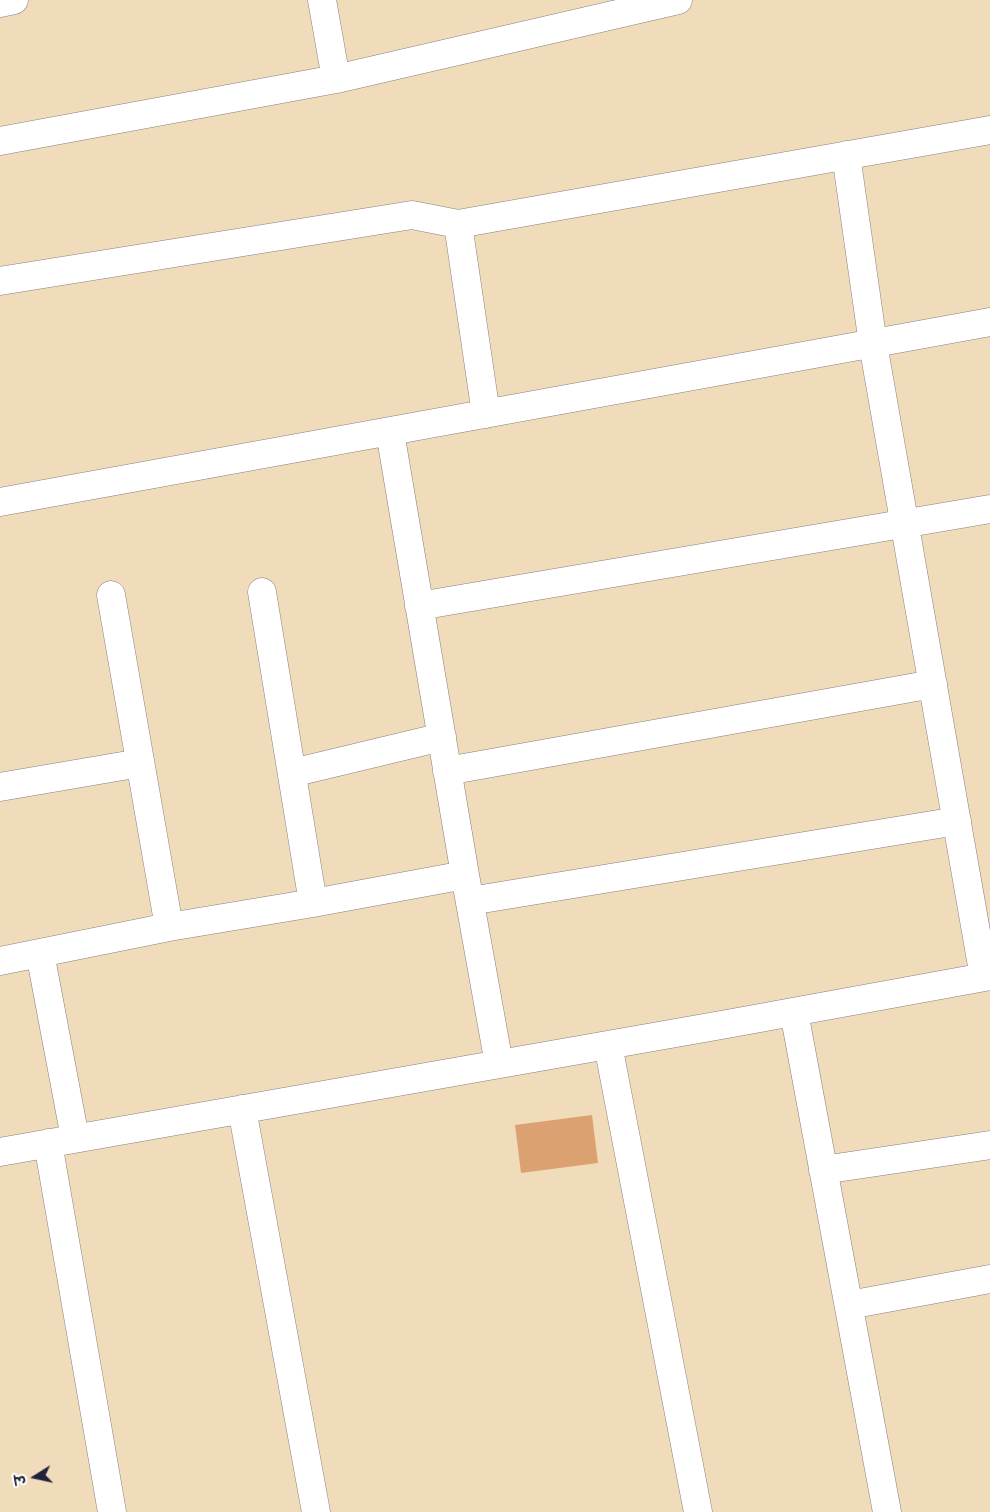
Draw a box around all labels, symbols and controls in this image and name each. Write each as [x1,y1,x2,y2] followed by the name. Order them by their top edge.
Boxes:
[10,1452,60,1502] north arrow
[11,1473,30,1486] text: उ

